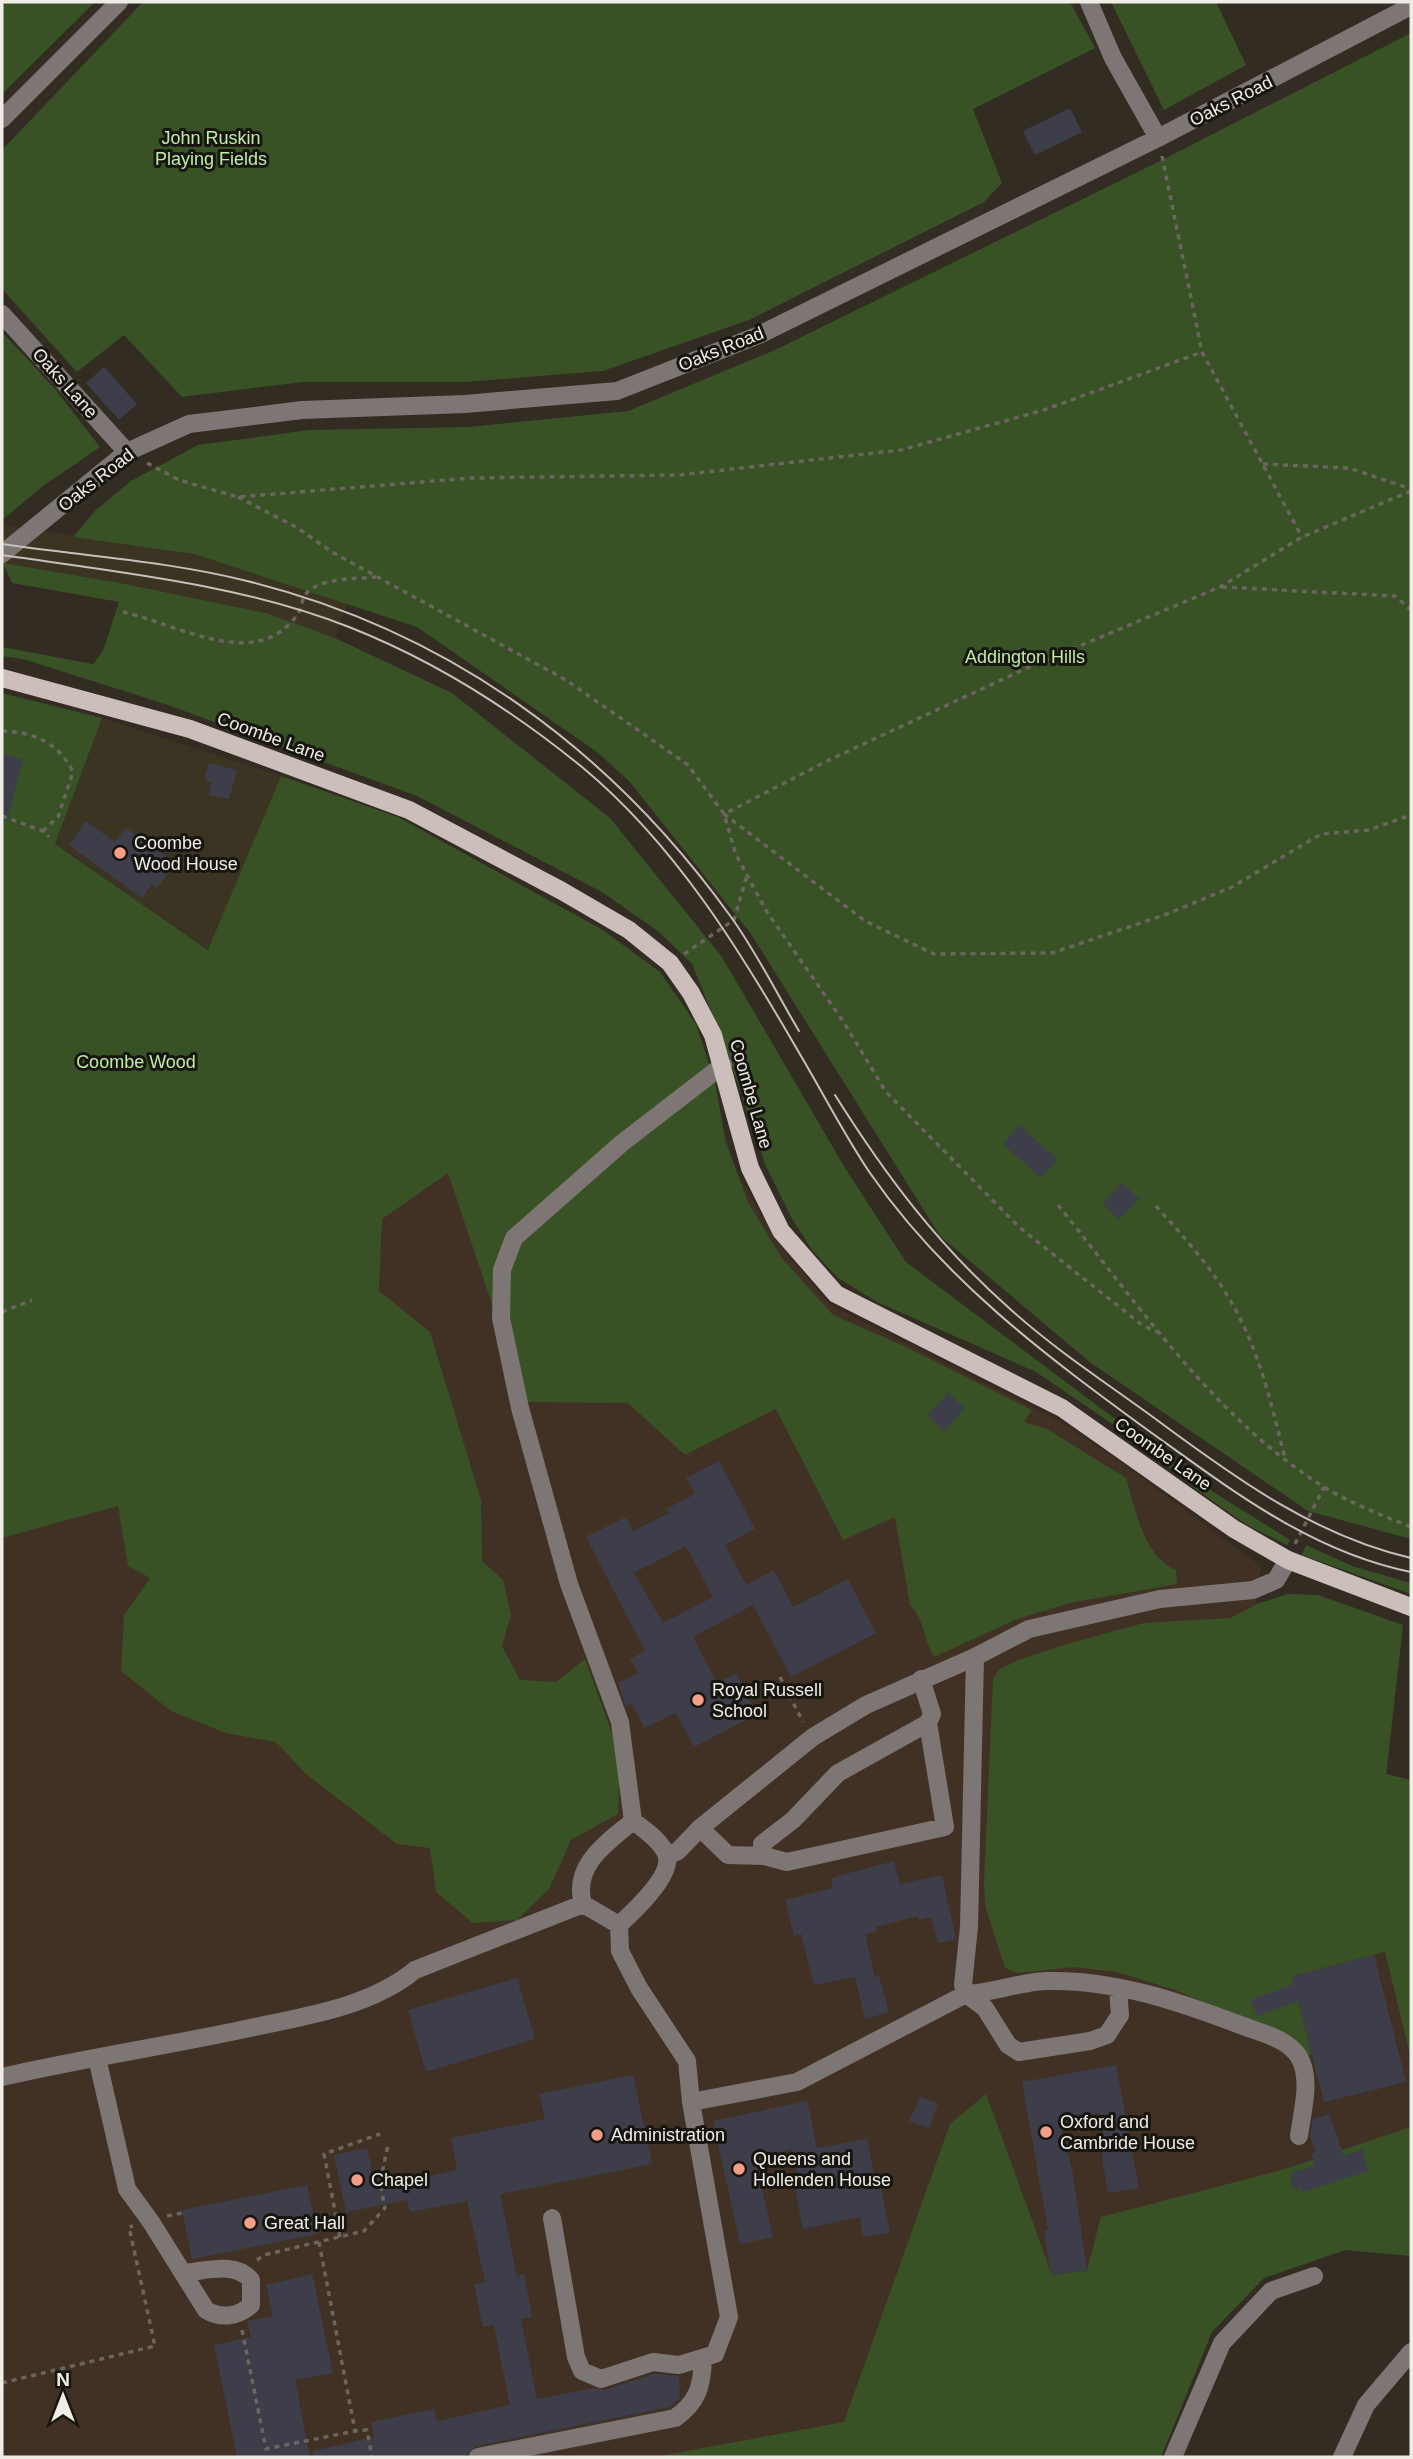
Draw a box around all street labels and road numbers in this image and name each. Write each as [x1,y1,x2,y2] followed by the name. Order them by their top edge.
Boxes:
[1186,72,1276,130] street label: Oaks Road
[676,323,766,375] street label: Oaks Road
[28,344,102,422] street label: Oaks Lane
[54,444,138,516] street label: Oaks Road
[214,708,328,766] street label: Coombe Lane
[726,1037,776,1151] street label: Coombe Lane
[1111,1413,1215,1495] street label: Coombe Lane

